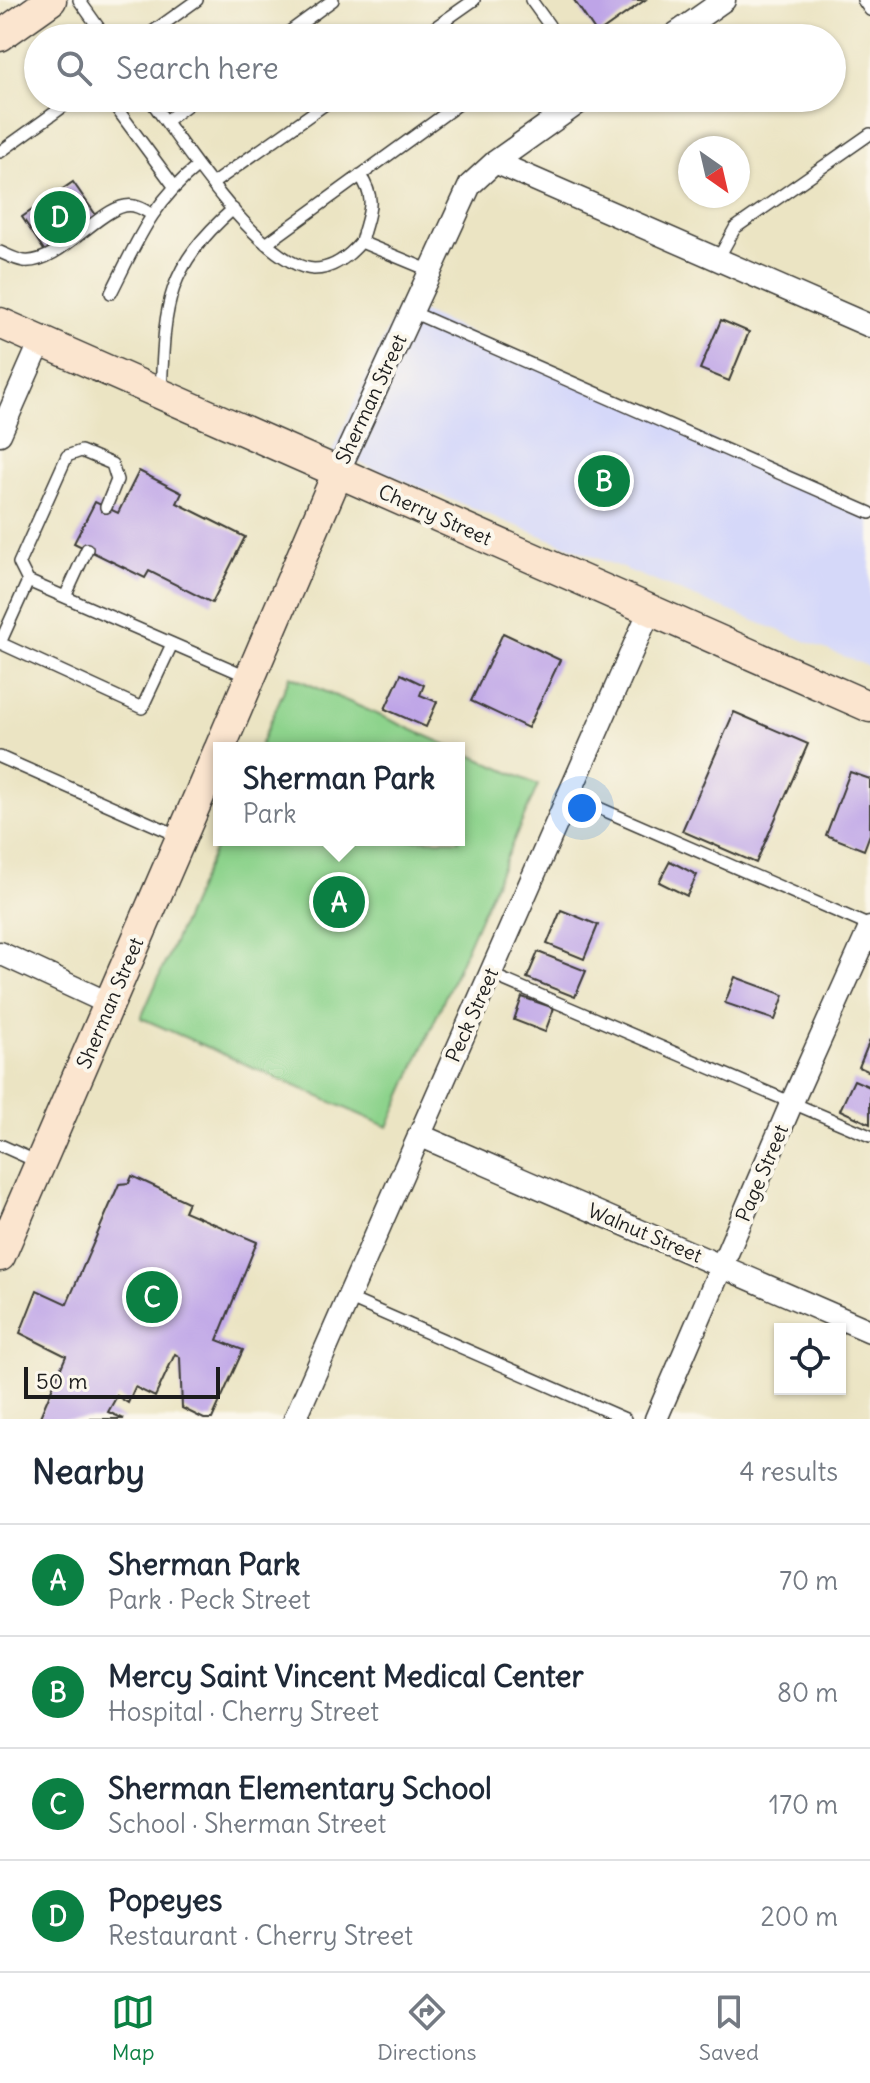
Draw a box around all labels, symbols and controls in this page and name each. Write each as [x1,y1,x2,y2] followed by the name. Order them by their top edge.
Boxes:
[24,24,846,112] search box
[52,46,96,90] icon: search
[116,49,279,87] text: Search here
[678,136,750,208] north arrow
[34,187,86,247] pin: D
[330,330,412,468] street label: Sherman Street
[578,451,630,511] pin: B
[375,478,496,551] street label: Cherry Street
[213,742,465,846] popup
[243,759,435,797] text: Sherman Park
[562,788,602,828] your location
[243,797,297,830] text: Park
[313,872,365,932] pin: A
[71,933,149,1072] street label: Sherman Street
[440,964,504,1066] street label: Peck Street
[730,1120,793,1225] street label: Page Street
[584,1197,706,1268] street label: Walnut Street
[126,1267,178,1327] pin: C
[774,1323,846,1395] map controls
[774,1323,846,1395] button: locate
[24,1363,220,1399] scale bar
[36,1367,88,1395] text: 50 m
[32,1450,145,1493] text: Nearby
[740,1455,838,1488] text: 4 results
[108,1545,300,1583] text: Sherman Park
[50,1564,66,1597] text: A
[779,1564,838,1597] text: 70 m
[108,1583,311,1616] text: Park · Peck Street
[108,1657,584,1695] text: Mercy Saint Vincent Medical Center
[49,1676,67,1709] text: B
[777,1676,838,1709] text: 80 m
[108,1695,379,1728] text: Hospital · Cherry Street
[108,1769,492,1807] text: Sherman Elementary School
[49,1788,67,1821] text: C
[769,1788,838,1821] text: 170 m
[108,1807,386,1840] text: School · Sherman Street
[108,1881,222,1919] text: Popeyes
[49,1900,67,1933] text: D
[761,1900,838,1933] text: 200 m
[108,1919,413,1952] text: Restaurant · Cherry Street
[111,1990,155,2066] tab: Map
[377,1990,477,2066] tab: Directions
[699,1990,759,2066] tab: Saved

